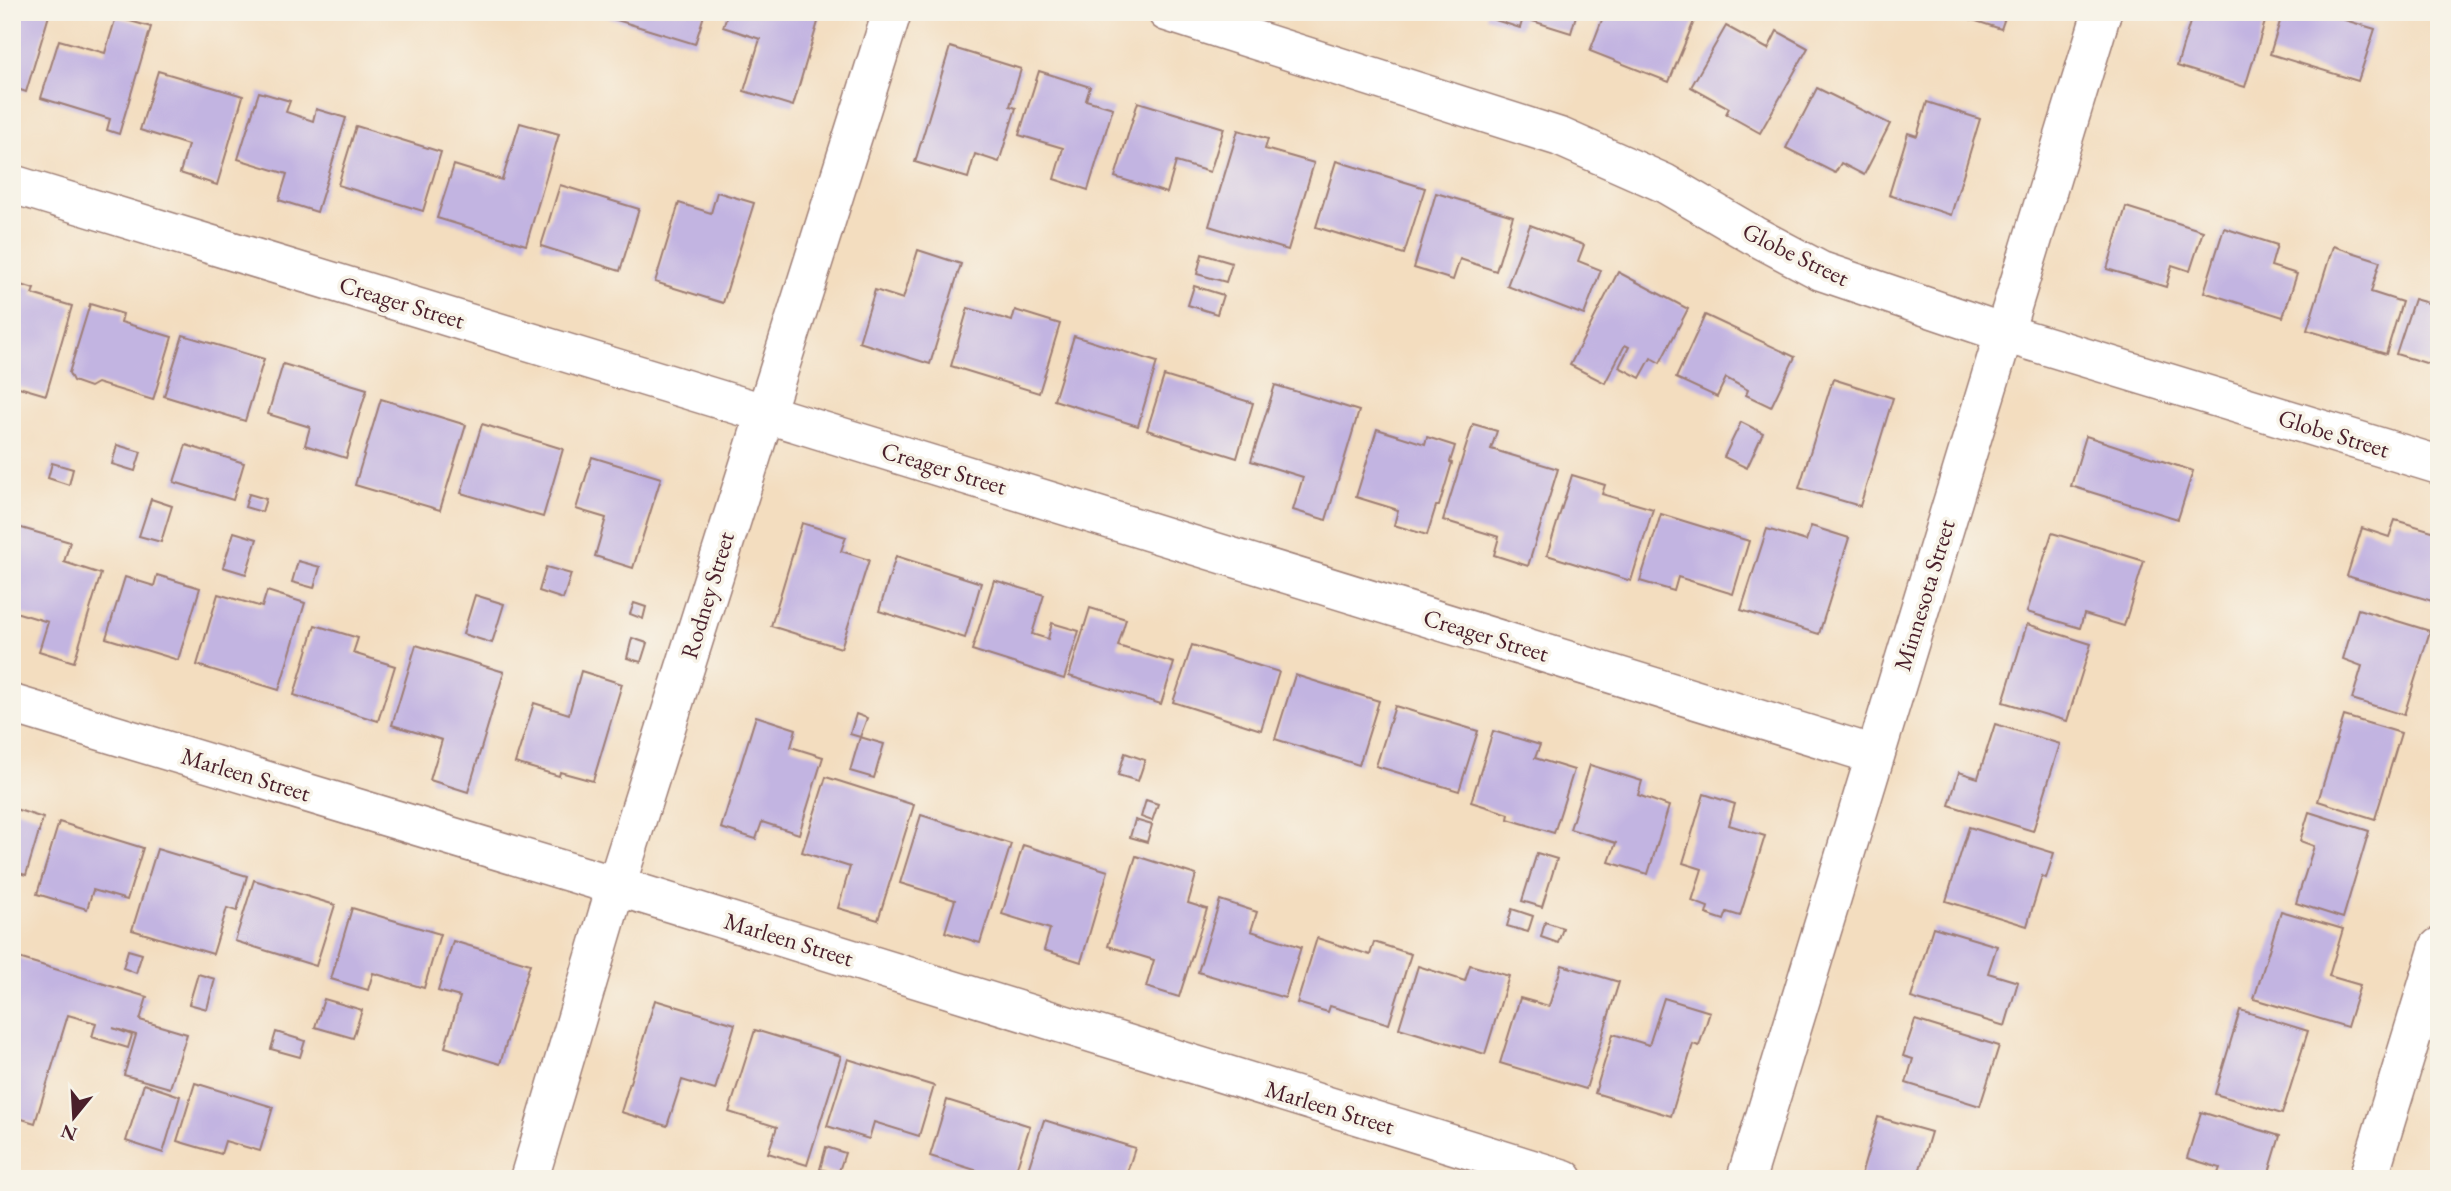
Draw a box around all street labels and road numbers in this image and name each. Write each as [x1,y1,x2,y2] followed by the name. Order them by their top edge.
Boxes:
[1738,215,1855,293] street label: Globe Street
[336,268,469,336] street label: Creager Street
[2275,401,2394,465] street label: Globe Street
[878,434,1011,502] street label: Creager Street
[1886,515,1962,674] street label: Minnesota Street
[673,527,741,662] street label: Rodney Street
[1420,601,1553,669] street label: Creager Street
[178,740,315,808] street label: Marleen Street
[721,905,858,973] street label: Marleen Street
[1262,1073,1399,1141] street label: Marleen Street

